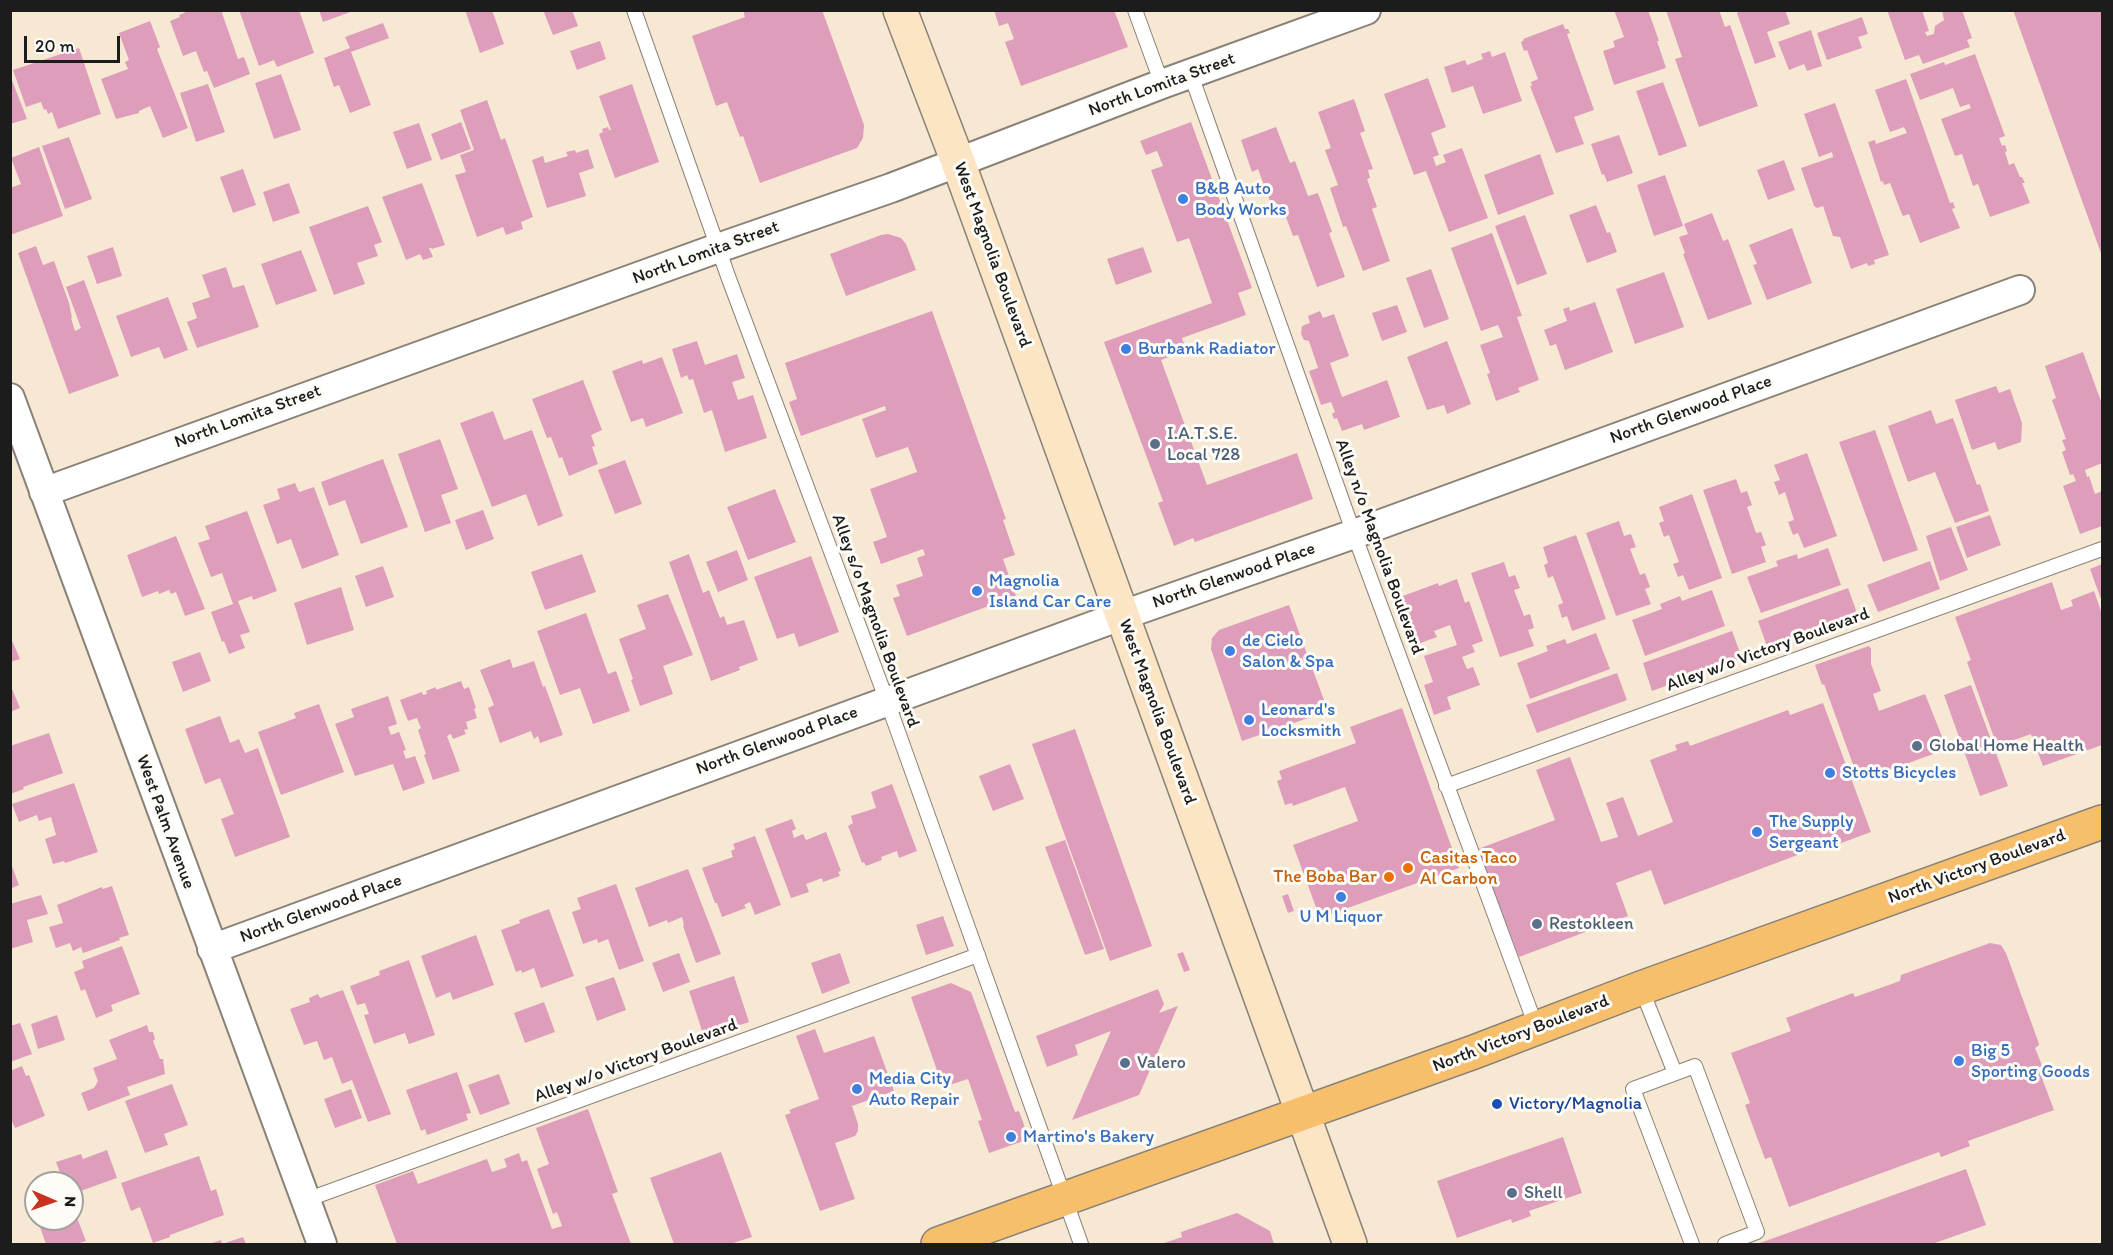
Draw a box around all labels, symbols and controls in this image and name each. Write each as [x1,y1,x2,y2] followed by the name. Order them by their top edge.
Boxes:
[27,24,123,62] scale bar
[35,35,75,57] text: 20 m
[1086,48,1238,122] street label: North Lomita Street
[948,159,1036,351] street label: West Magnolia Boulevard
[1195,178,1287,220] place label: B&B Auto Body Works
[1176,192,1190,206] marker: B&B Auto Body Works
[630,216,782,290] street label: North Lomita Street
[1138,338,1276,360] place label: Burbank Radiator
[1119,342,1133,356] marker: Burbank Radiator
[1607,371,1775,449] street label: North Glenwood Place
[172,380,324,454] street label: North Lomita Street
[1167,423,1240,466] place label: I.A.T.S.E. Local 728
[1330,436,1428,658] street label: Alley n/o Magnolia Boulevard
[1148,437,1162,451] marker: I.A.T.S.E. Local 728
[826,511,924,731] street label: Alley s/o Magnolia Boulevard
[1150,538,1318,614] street label: North Glenwood Place
[989,570,1111,612] place label: Magnolia Island Car Care
[970,584,984,598] marker: Magnolia Island Car Care
[1664,603,1872,697] street label: Alley w/o Victory Boulevard
[1113,616,1201,808] street label: West Magnolia Boulevard
[1242,630,1334,672] place label: de Cielo Salon & Spa
[1223,644,1237,658] marker: de Cielo Salon & Spa
[1261,699,1341,742] place label: Leonard's Locksmith
[693,702,861,780] street label: North Glenwood Place
[1242,713,1256,727] marker: Leonard's Locksmith
[1929,735,2084,757] place label: Global Home Health
[1910,739,1924,753] marker: Global Home Health
[131,752,199,892] street label: West Palm Avenue
[1842,762,1956,784] place label: Stotts Bicycles
[1823,766,1837,780] marker: Stotts Bicycles
[1769,811,1853,854] place label: The Supply Sergeant
[1750,825,1764,839] marker: The Supply Sergeant
[1885,825,2069,909] street label: North Victory Boulevard
[1420,847,1517,890] place label: Casitas Taco Al Carbon
[1401,861,1415,875] marker: Casitas Taco Al Carbon
[1273,866,1377,888] place label: The Boba Bar
[237,870,405,948] street label: North Glenwood Place
[1382,870,1396,884] marker: The Boba Bar
[1334,890,1348,904] marker: U M Liquor
[1300,906,1382,928] place label: U M Liquor
[1549,913,1633,935] place label: Restokleen
[1530,917,1544,931] marker: Restokleen
[1430,990,1612,1078] street label: North Victory Boulevard
[532,1014,740,1108] street label: Alley w/o Victory Boulevard
[1971,1040,2090,1082] place label: Big 5 Sporting Goods
[1137,1052,1186,1074] place label: Valero
[1952,1054,1966,1068] marker: Big 5 Sporting Goods
[1118,1056,1132,1070] marker: Valero
[869,1068,959,1110] place label: Media City Auto Repair
[850,1082,864,1096] marker: Media City Auto Repair
[1509,1093,1642,1115] place label: Victory/Magnolia
[1490,1097,1504,1111] marker: Victory/Magnolia
[1023,1126,1154,1148] place label: Martino's Bakery
[1004,1130,1018,1144] marker: Martino's Bakery
[24,1171,84,1231] north arrow
[1524,1182,1563,1204] place label: Shell
[1505,1186,1519,1200] marker: Shell
[61,1196,80,1207] text: N

